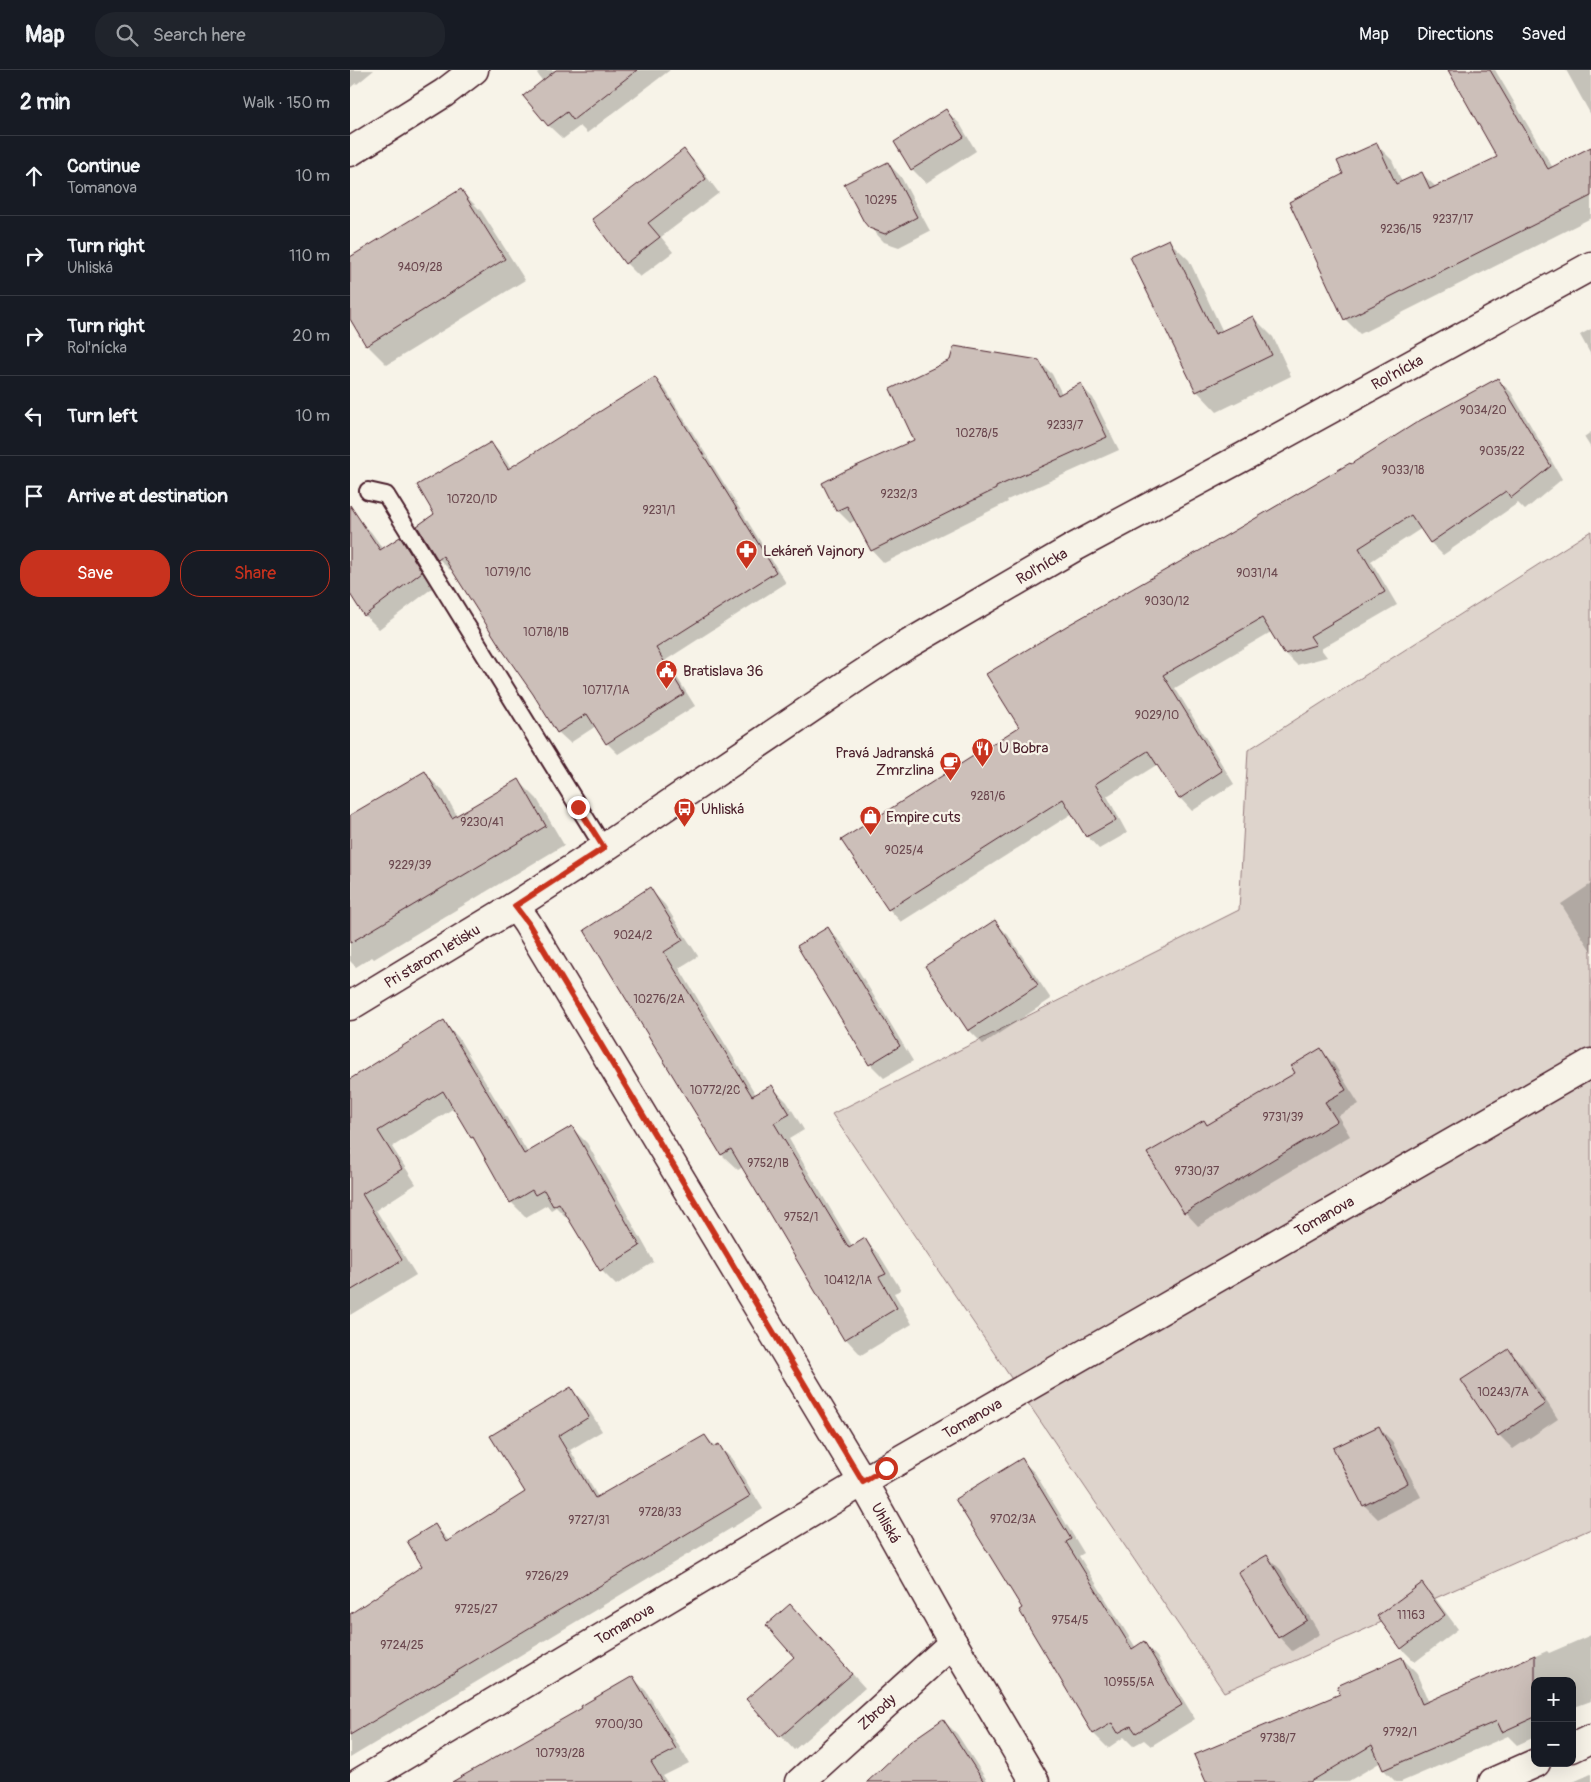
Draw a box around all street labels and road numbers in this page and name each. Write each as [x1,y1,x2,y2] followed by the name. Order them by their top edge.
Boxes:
[1368,350,1427,394] street label: Roľnícka
[1013,544,1071,589] street label: Roľnícka
[381,920,483,992] street label: Pri starom letisku
[1291,1192,1357,1241] street label: Tomanova
[939,1394,1005,1443] street label: Tomanova
[867,1500,905,1547] street label: Uhliská
[591,1599,658,1649] street label: Tomanova
[854,1690,900,1734] street label: Zbrody

